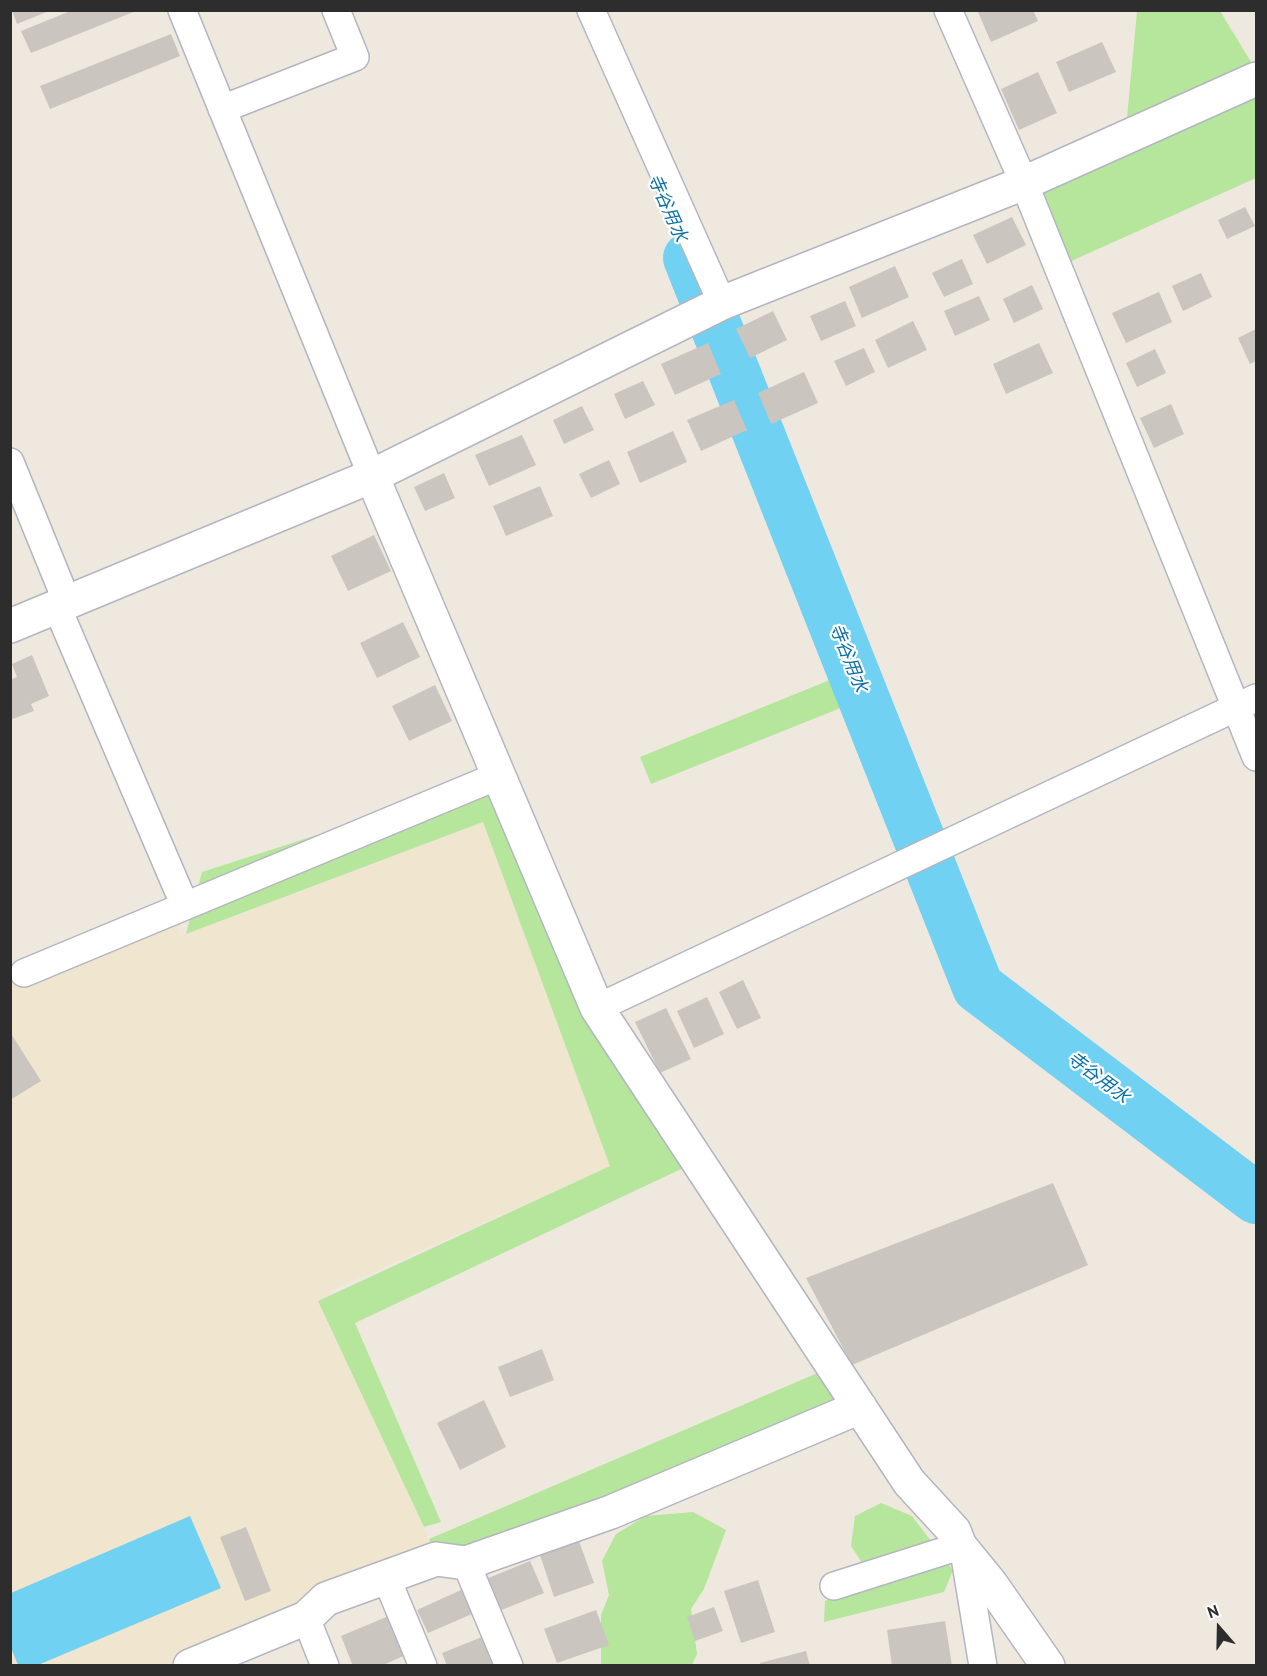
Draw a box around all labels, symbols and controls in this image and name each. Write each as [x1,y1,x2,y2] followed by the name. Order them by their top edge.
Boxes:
[642,171,692,245] water label: 寺谷用水
[825,621,871,695] water label: 寺谷用水
[1063,1048,1133,1108] water label: 寺谷用水
[1189,1598,1249,1658] north arrow
[1204,1600,1221,1622] text: N

